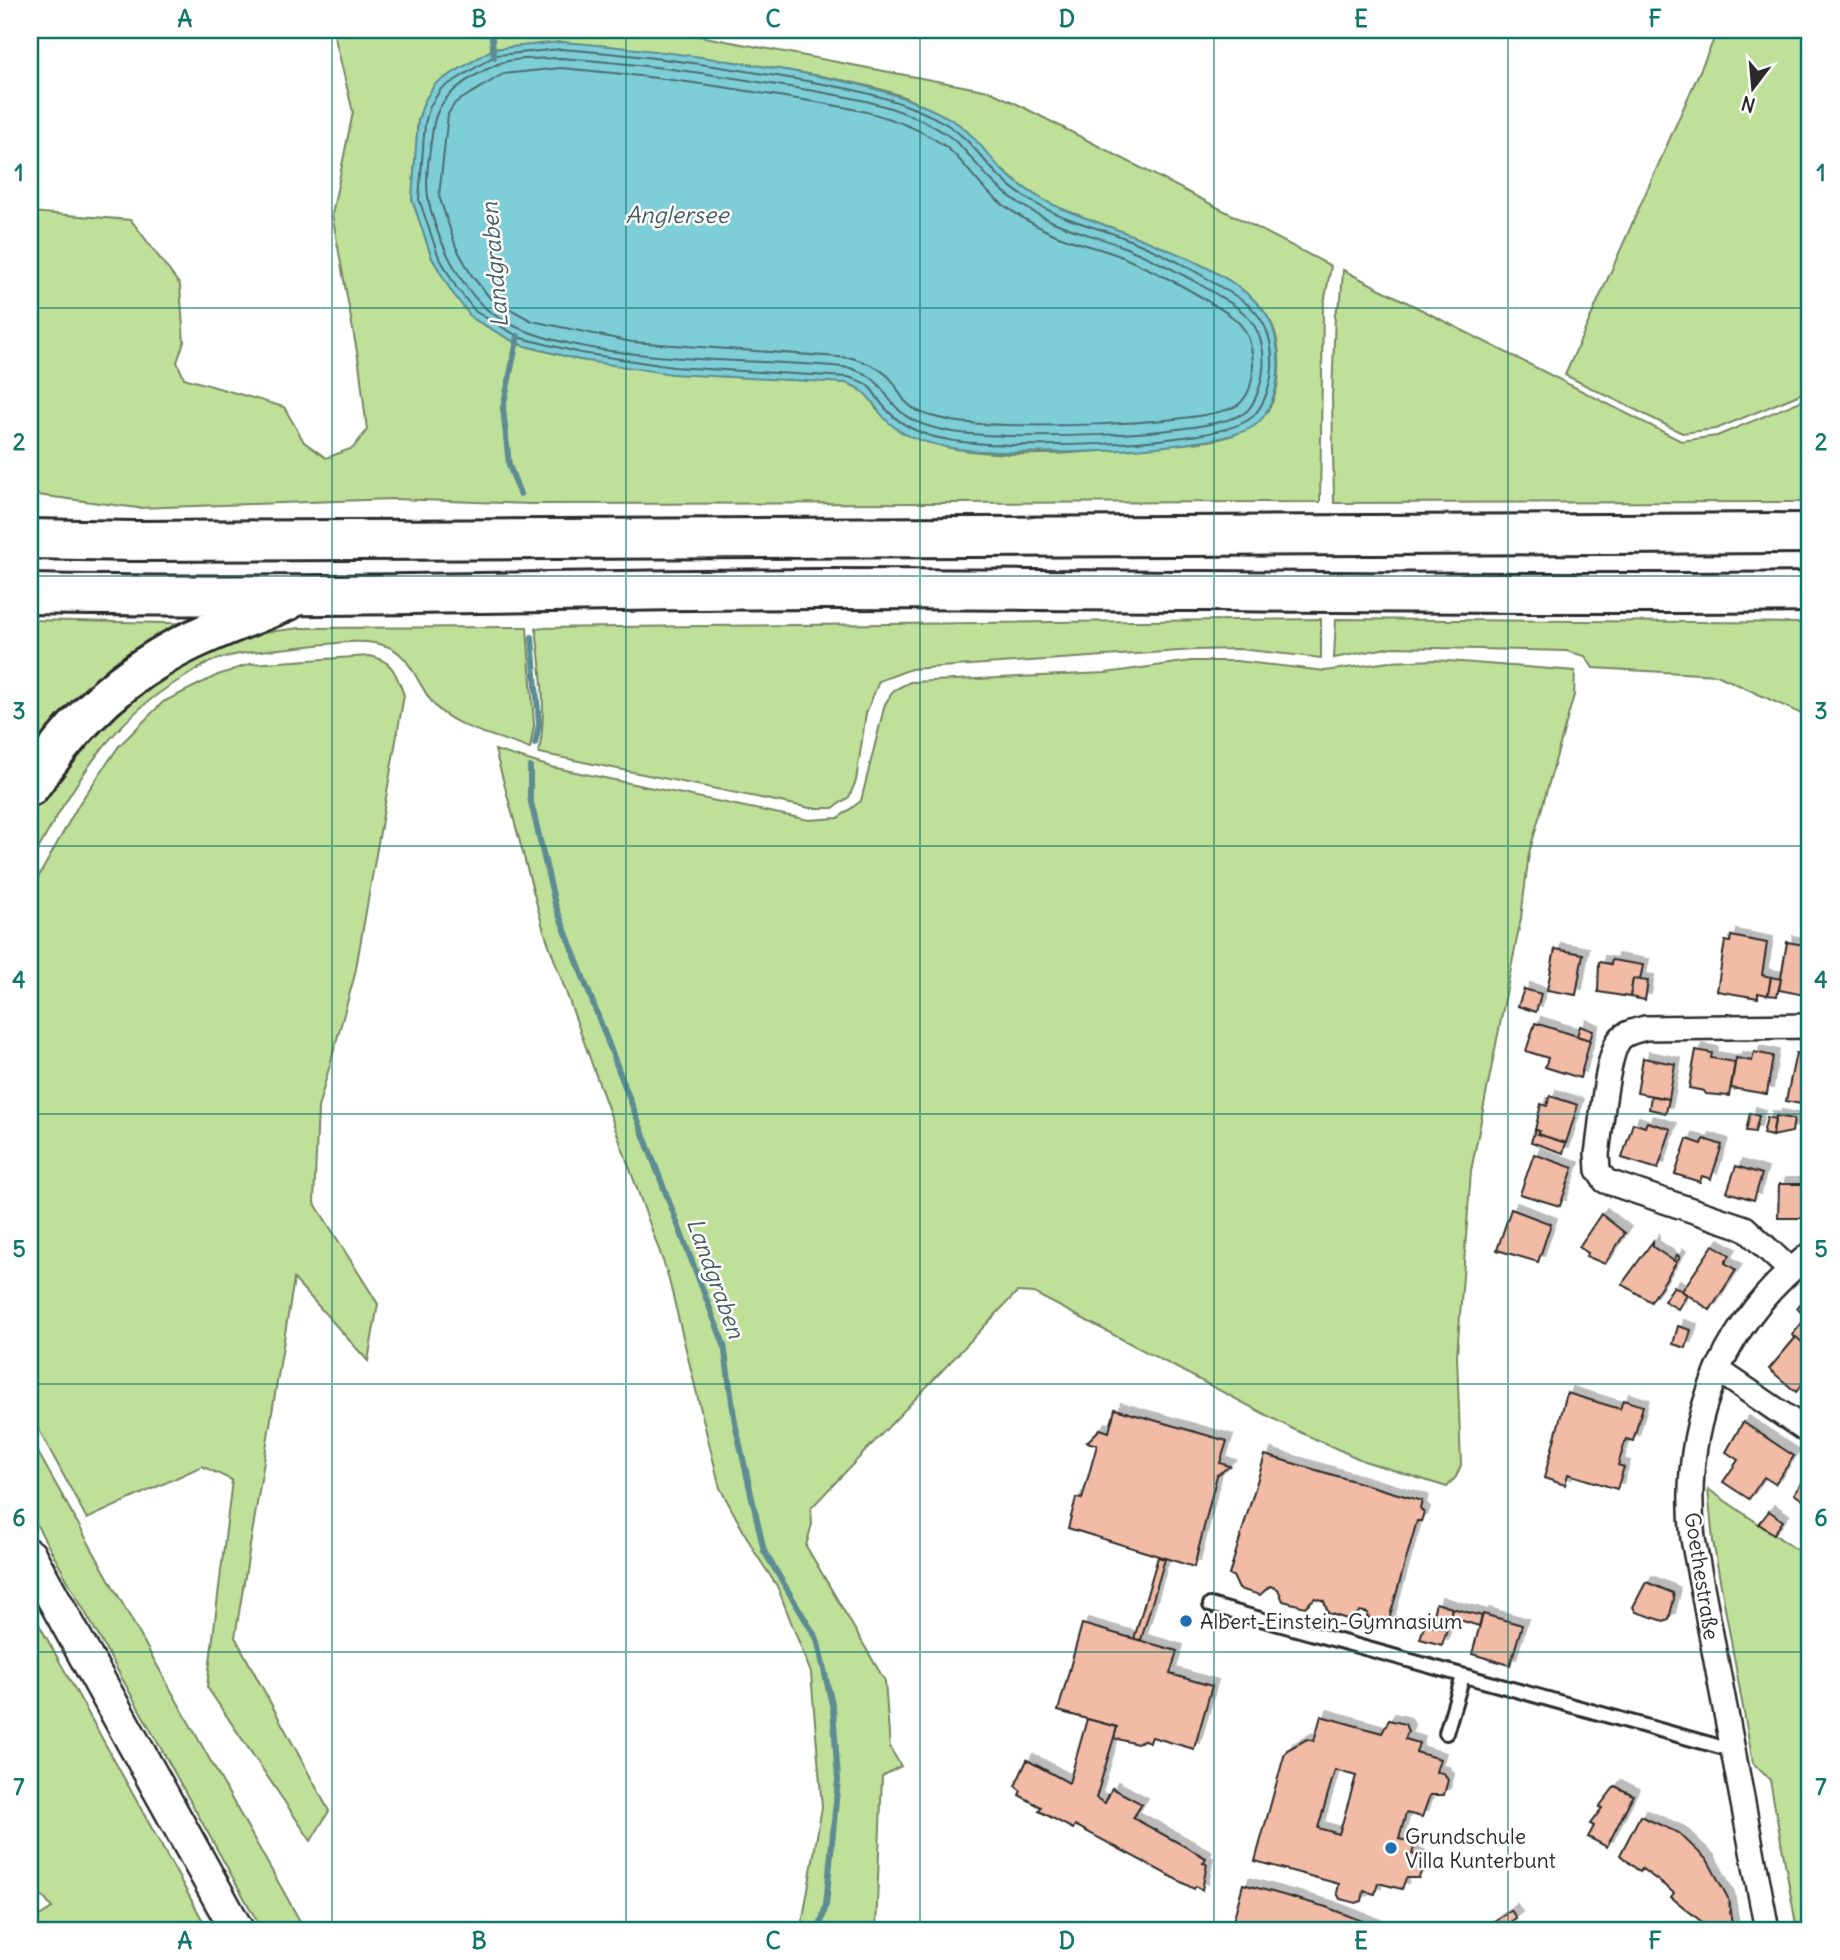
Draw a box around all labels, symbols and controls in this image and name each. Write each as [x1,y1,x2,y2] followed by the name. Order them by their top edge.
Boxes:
[178,4,193,33] text: A
[471,4,487,33] text: B
[765,4,781,33] text: C
[1059,4,1075,33] text: D
[1354,4,1368,33] text: E
[1648,4,1662,33] text: F
[1717,52,1787,122] north arrow
[1739,91,1758,118] text: N
[14,158,24,187] text: 1
[1816,158,1826,187] text: 1
[474,200,514,329] water label: Landgraben
[625,200,730,229] water label: Anglersee
[13,427,26,456] text: 2
[1815,427,1828,456] text: 2
[12,696,26,725] text: 3
[1814,696,1828,725] text: 3
[12,965,26,994] text: 4
[1814,965,1828,994] text: 4
[681,1214,751,1343] water label: Landgraben
[12,1234,26,1263] text: 5
[1814,1234,1828,1263] text: 5
[12,1503,26,1532] text: 6
[1814,1503,1828,1532] text: 6
[1679,1510,1725,1642] street label: Goethestraße
[1200,1608,1462,1635] place label: Albert-Einstein-Gymnasium
[1178,1613,1194,1629] marker: Albert-Einstein-Gymnasium
[13,1772,25,1801] text: 7
[1815,1772,1827,1801] text: 7
[1405,1823,1556,1874] place label: Grundschule Villa Kunterbunt
[1383,1840,1399,1856] marker: Grundschule Villa Kunterbunt
[178,1926,193,1955] text: A
[471,1926,487,1955] text: B
[765,1926,781,1955] text: C
[1059,1926,1075,1955] text: D
[1354,1926,1368,1955] text: E
[1648,1926,1662,1955] text: F

